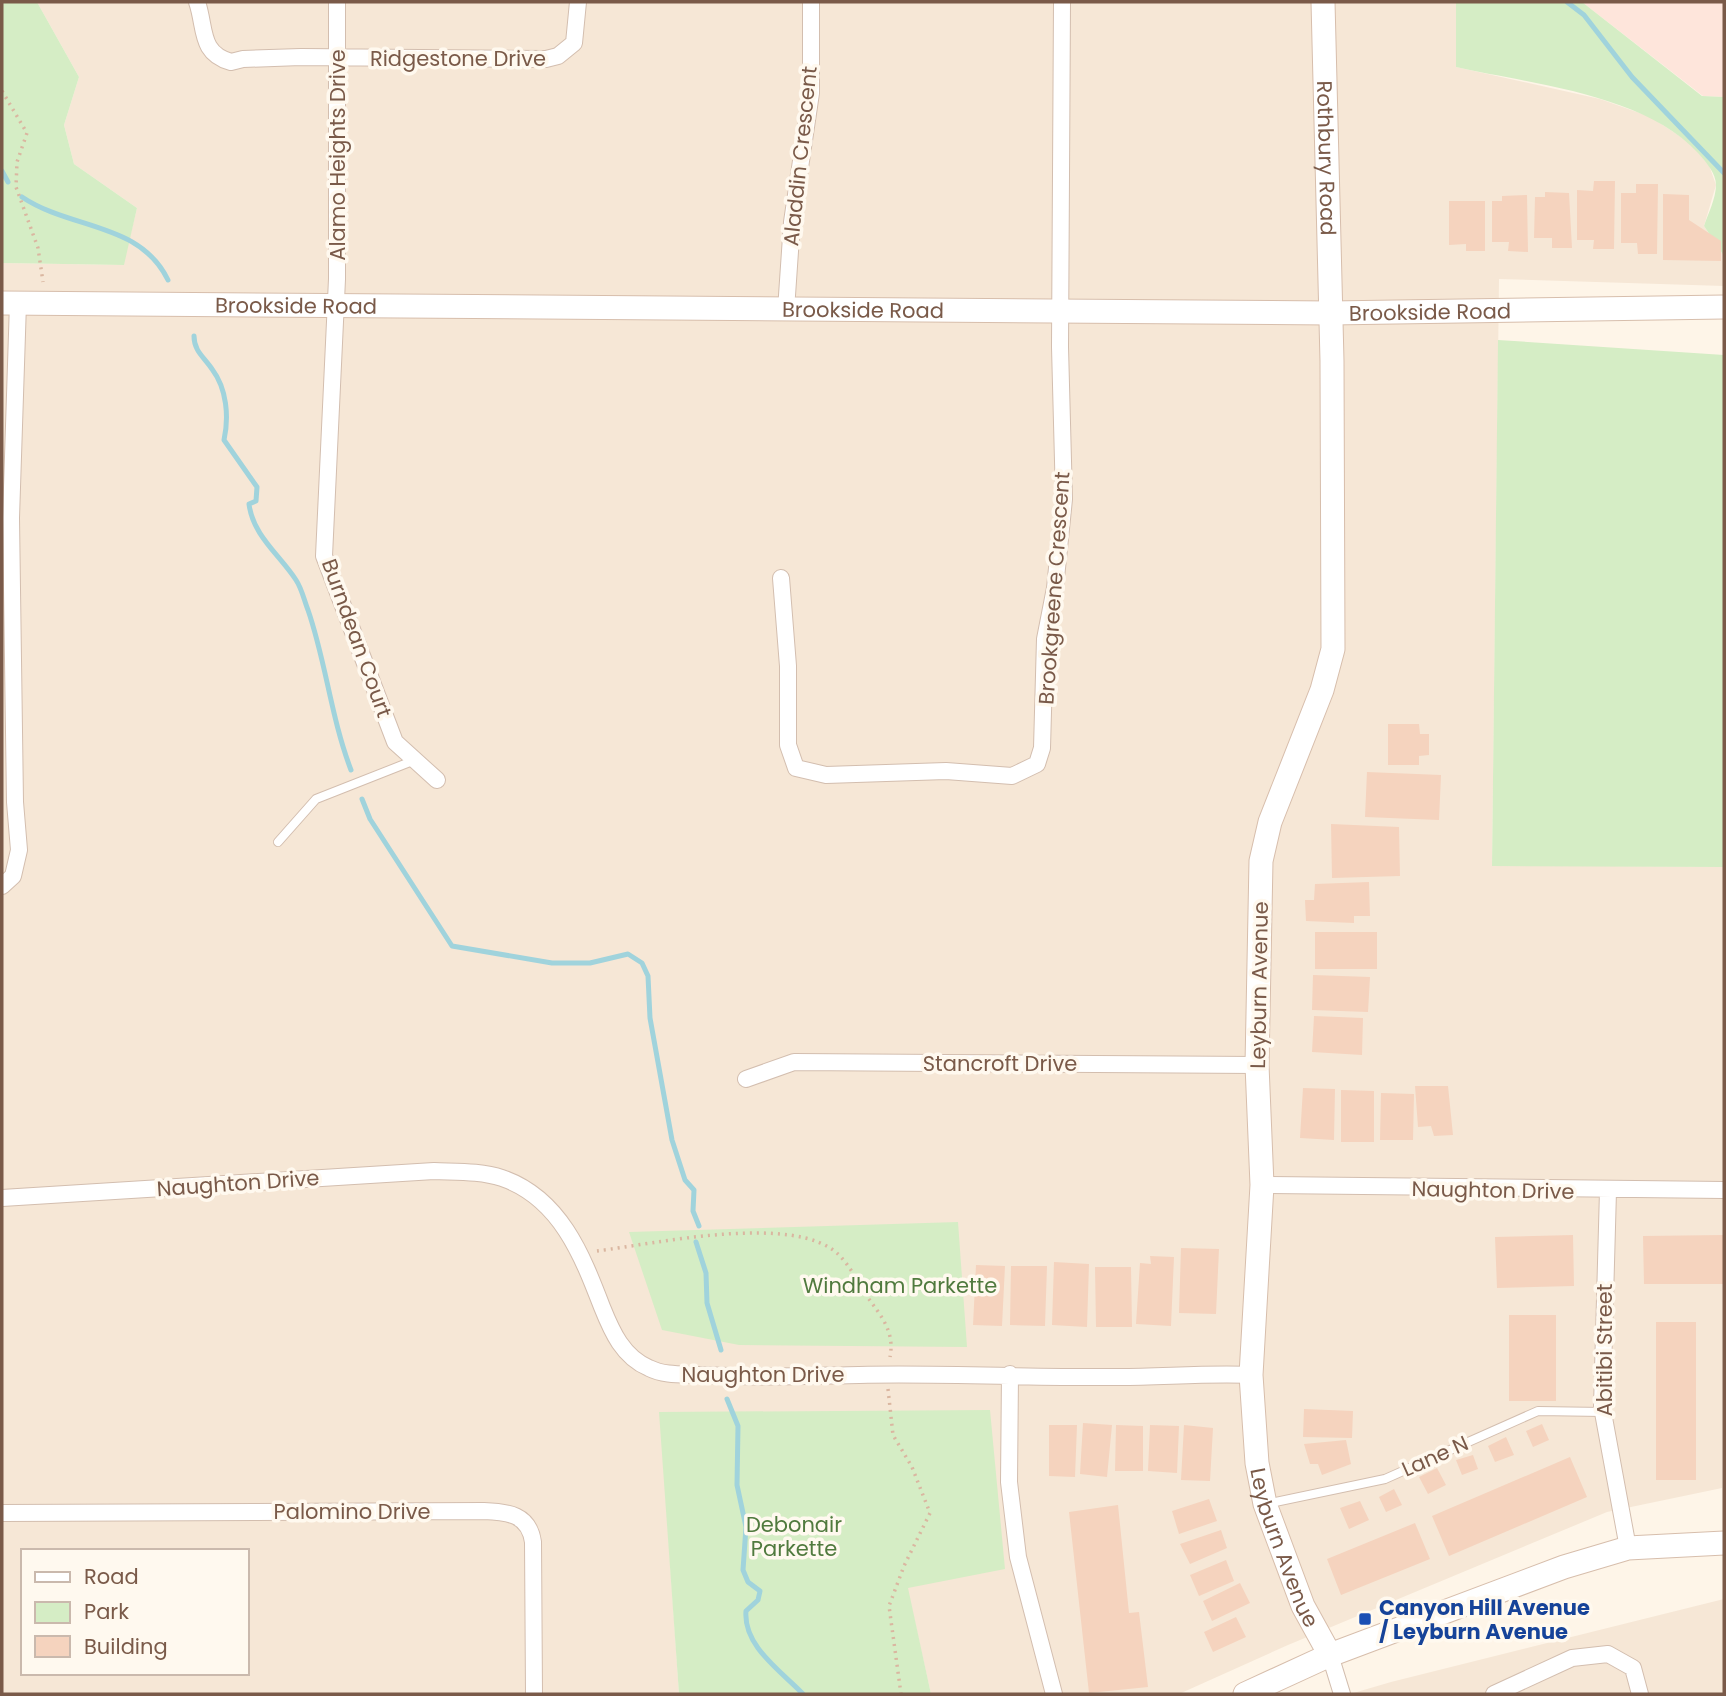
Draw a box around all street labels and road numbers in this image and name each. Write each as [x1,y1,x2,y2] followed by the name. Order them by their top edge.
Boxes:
[370,44,546,73] street label: Ridgestone Drive
[323,49,352,261] street label: Alamo Heights Drive
[776,64,824,248] street label: Aladdin Crescent
[1310,80,1343,236] street label: Rothbury Road
[215,290,377,320] street label: Brookside Road
[782,294,944,325] street label: Brookside Road
[1349,296,1511,327] street label: Brookside Road
[1031,471,1077,705] street label: Brookgreene Crescent
[315,555,399,721] street label: Burndean Court
[1243,901,1275,1069] street label: Leyburn Avenue
[923,1049,1077,1078] street label: Stancroft Drive
[156,1163,320,1203] street label: Naughton Drive
[1411,1174,1575,1206] street label: Naughton Drive
[1590,1284,1619,1416] street label: Abitibi Street
[682,1360,844,1389] street label: Naughton Drive
[1397,1428,1473,1484] street label: Lane N
[1244,1465,1326,1632] street label: Leyburn Avenue
[274,1497,430,1526] street label: Palomino Drive

